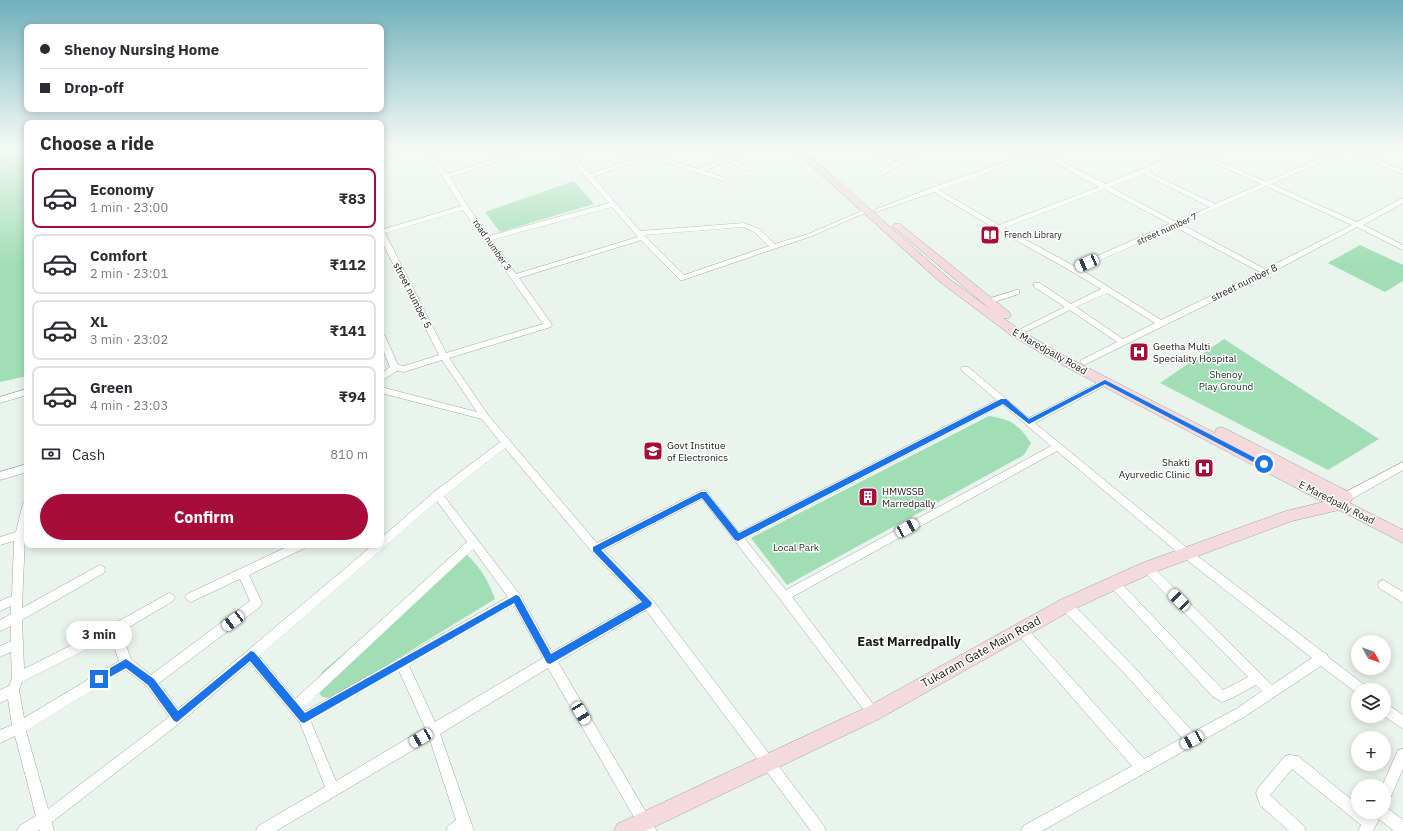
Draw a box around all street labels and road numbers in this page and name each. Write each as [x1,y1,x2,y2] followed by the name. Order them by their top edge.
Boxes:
[1135,210,1199,247] street label: street number 7
[471,217,514,272] street label: road number 3
[390,260,435,330] street label: street number 5
[1209,261,1280,304] street label: street number 8
[1010,326,1089,377] street label: E Maredpally Road
[1297,478,1377,527] street label: E Maredpally Road
[918,612,1043,691] street label: Tukaram Gate Main Road

